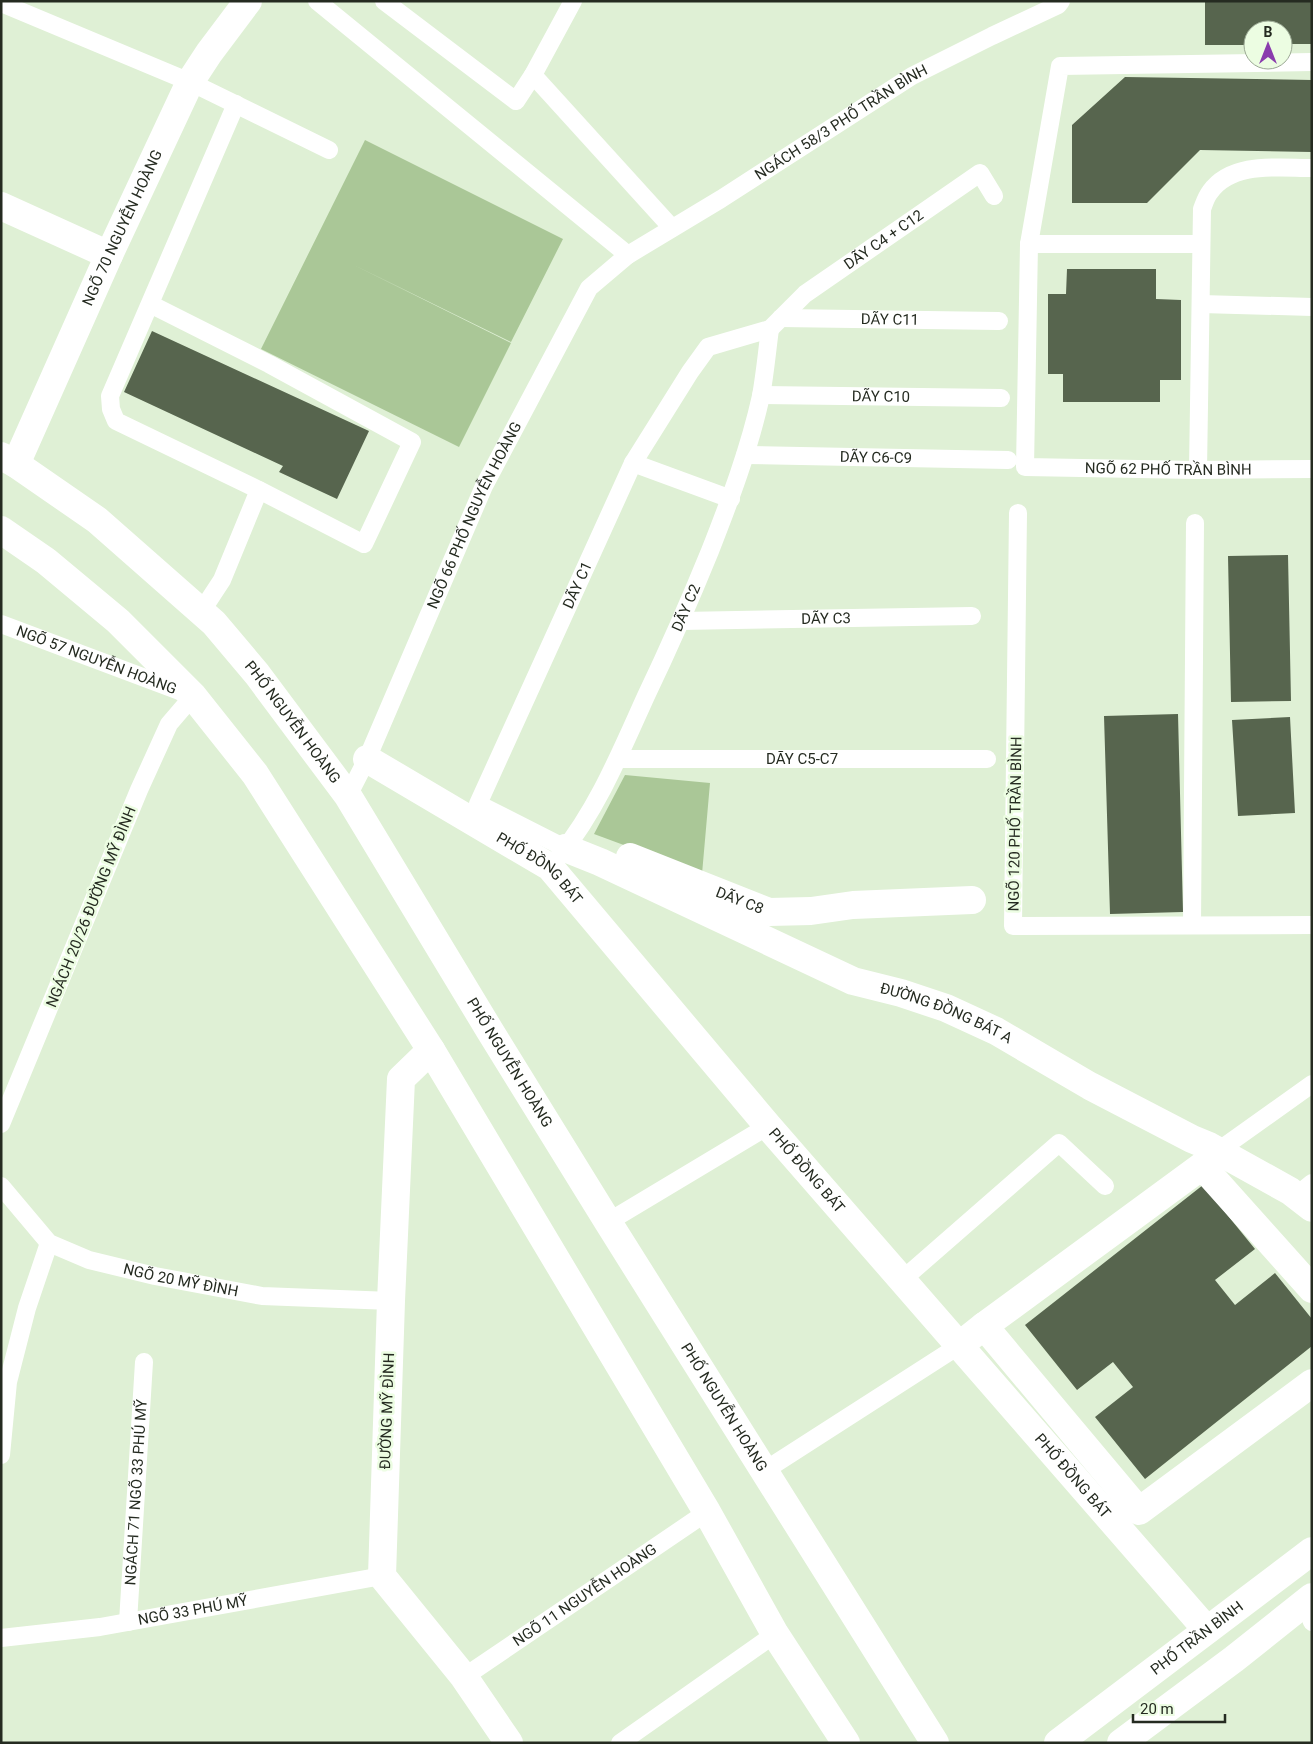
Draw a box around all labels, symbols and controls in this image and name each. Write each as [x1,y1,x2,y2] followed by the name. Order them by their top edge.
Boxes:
[1243,20,1293,70] north arrow
[1264,24,1273,40] text: B
[751,61,930,184] street label: NGÁCH 58/3 PHỐ TRẦN BÌNH
[79,147,166,309] street label: NGÕ 70 NGUYỄN HOÀNG
[841,206,927,273] street label: DÃY C4 + C12
[861,310,919,329] street label: DÃY C11
[852,387,910,406] street label: DÃY C10
[423,419,525,611] street label: NGÕ 66 PHỐ NGUYỄN HOÀNG
[840,448,912,467] street label: DÃY C6-C9
[1085,459,1252,479] street label: NGÕ 62 PHỐ TRẦN BÌNH
[559,559,596,611] street label: DÃY C1
[668,582,704,634] street label: DÃY C2
[801,609,851,628] street label: DÃY C3
[14,622,179,698] street label: NGÕ 57 NGUYỄN HOÀNG
[241,657,344,787] street label: PHỐ NGUYỄN HOÀNG
[1003,736,1026,912] street label: NGÕ 120 PHỐ TRẦN BÌNH
[766,750,838,768] street label: DÃY C5-C7
[42,804,140,1010] street label: NGÁCH 20/26 ĐƯỜNG MỸ ĐÌNH
[493,828,586,908] street label: PHỐ ĐỒNG BÁT
[713,883,766,918] street label: DÃY C8
[878,979,1016,1048] street label: ĐƯỜNG ĐỒNG BÁT A
[463,995,556,1131] street label: PHỐ NGUYỄN HOÀNG
[765,1124,849,1217] street label: PHỐ ĐỒNG BÁT
[121,1260,240,1300] street label: NGÕ 20 MỸ ĐÌNH
[677,1340,771,1475] street label: PHỐ NGUYỄN HOÀNG
[376,1352,398,1470] street label: ĐƯỜNG MỸ ĐÌNH
[121,1399,151,1586] street label: NGÁCH 71 NGÕ 33 PHÚ MỸ
[1031,1430,1115,1522] street label: PHỐ ĐỒNG BÁT
[509,1540,660,1650] street label: NGÕ 11 NGUYỄN HOÀNG
[137,1591,249,1629] street label: NGÕ 33 PHÚ MỸ
[1147,1597,1247,1679] street label: PHỐ TRẦN BÌNH
[1133,1692,1226,1724] scale bar
[1140,1700,1174,1718] text: 20 m

